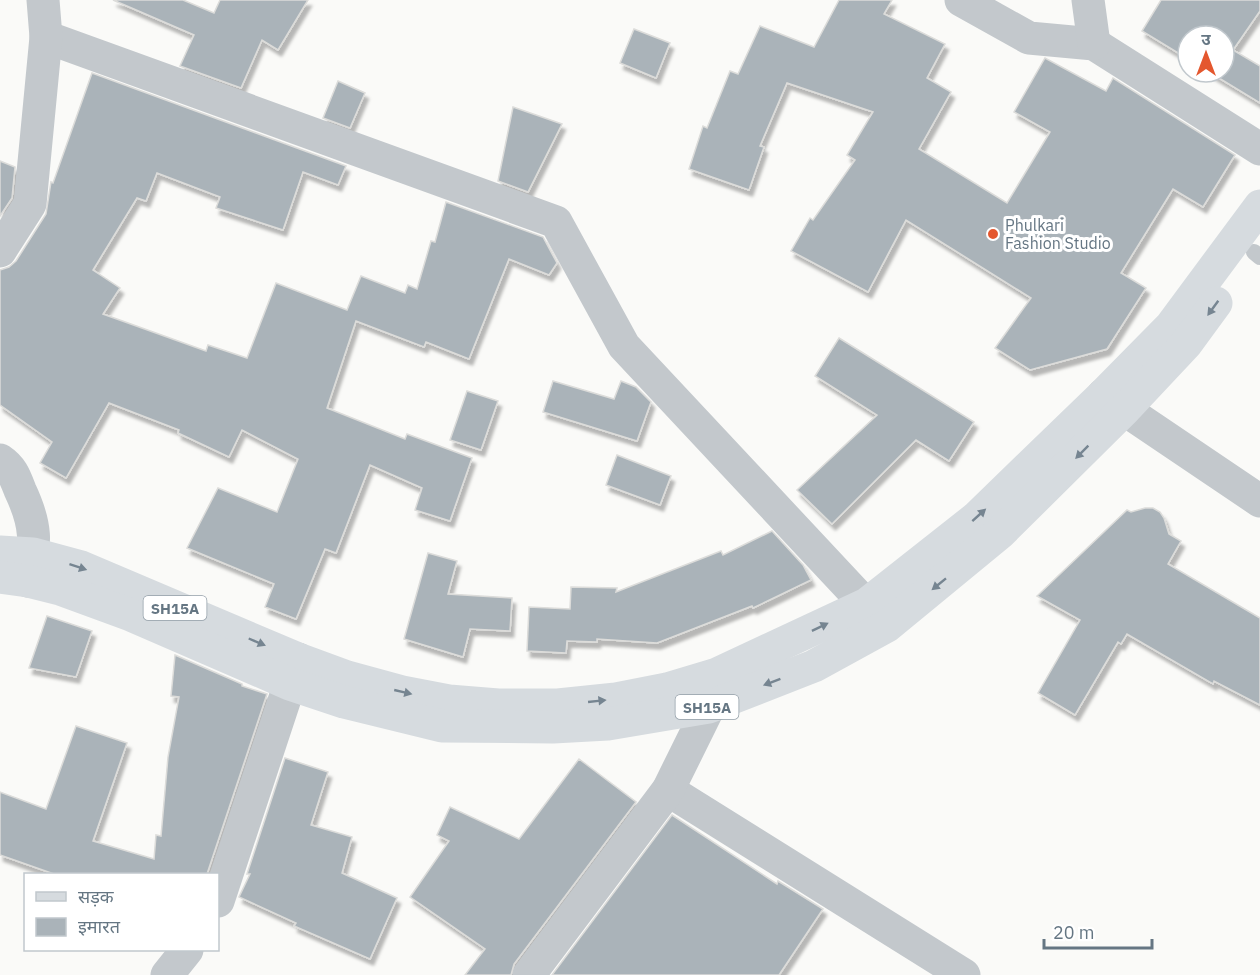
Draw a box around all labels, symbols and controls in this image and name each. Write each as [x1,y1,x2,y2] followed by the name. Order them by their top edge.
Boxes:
[1176,24,1236,84] north arrow
[1201,29,1211,49] text: उ
[1005,215,1111,253] place label: Phulkari Fashion Studio
[986,227,1000,241] marker: Phulkari Fashion Studio
[1207,299,1219,315] one-way arrow
[1075,445,1090,459] one-way arrow
[971,509,986,522] one-way arrow
[69,562,87,572] one-way arrow
[932,577,947,590] one-way arrow
[144,596,207,620] road number: SH15A
[812,622,829,631] one-way arrow
[249,637,267,647] one-way arrow
[763,678,781,688] one-way arrow
[394,688,413,697] one-way arrow
[676,695,738,719] road number: SH15A
[588,696,607,706] one-way arrow
[24,873,219,951] legend
[78,885,115,908] text: सड़क
[1044,912,1152,950] scale bar
[78,915,121,938] text: इमारत
[1053,921,1095,944] text: 20 m

